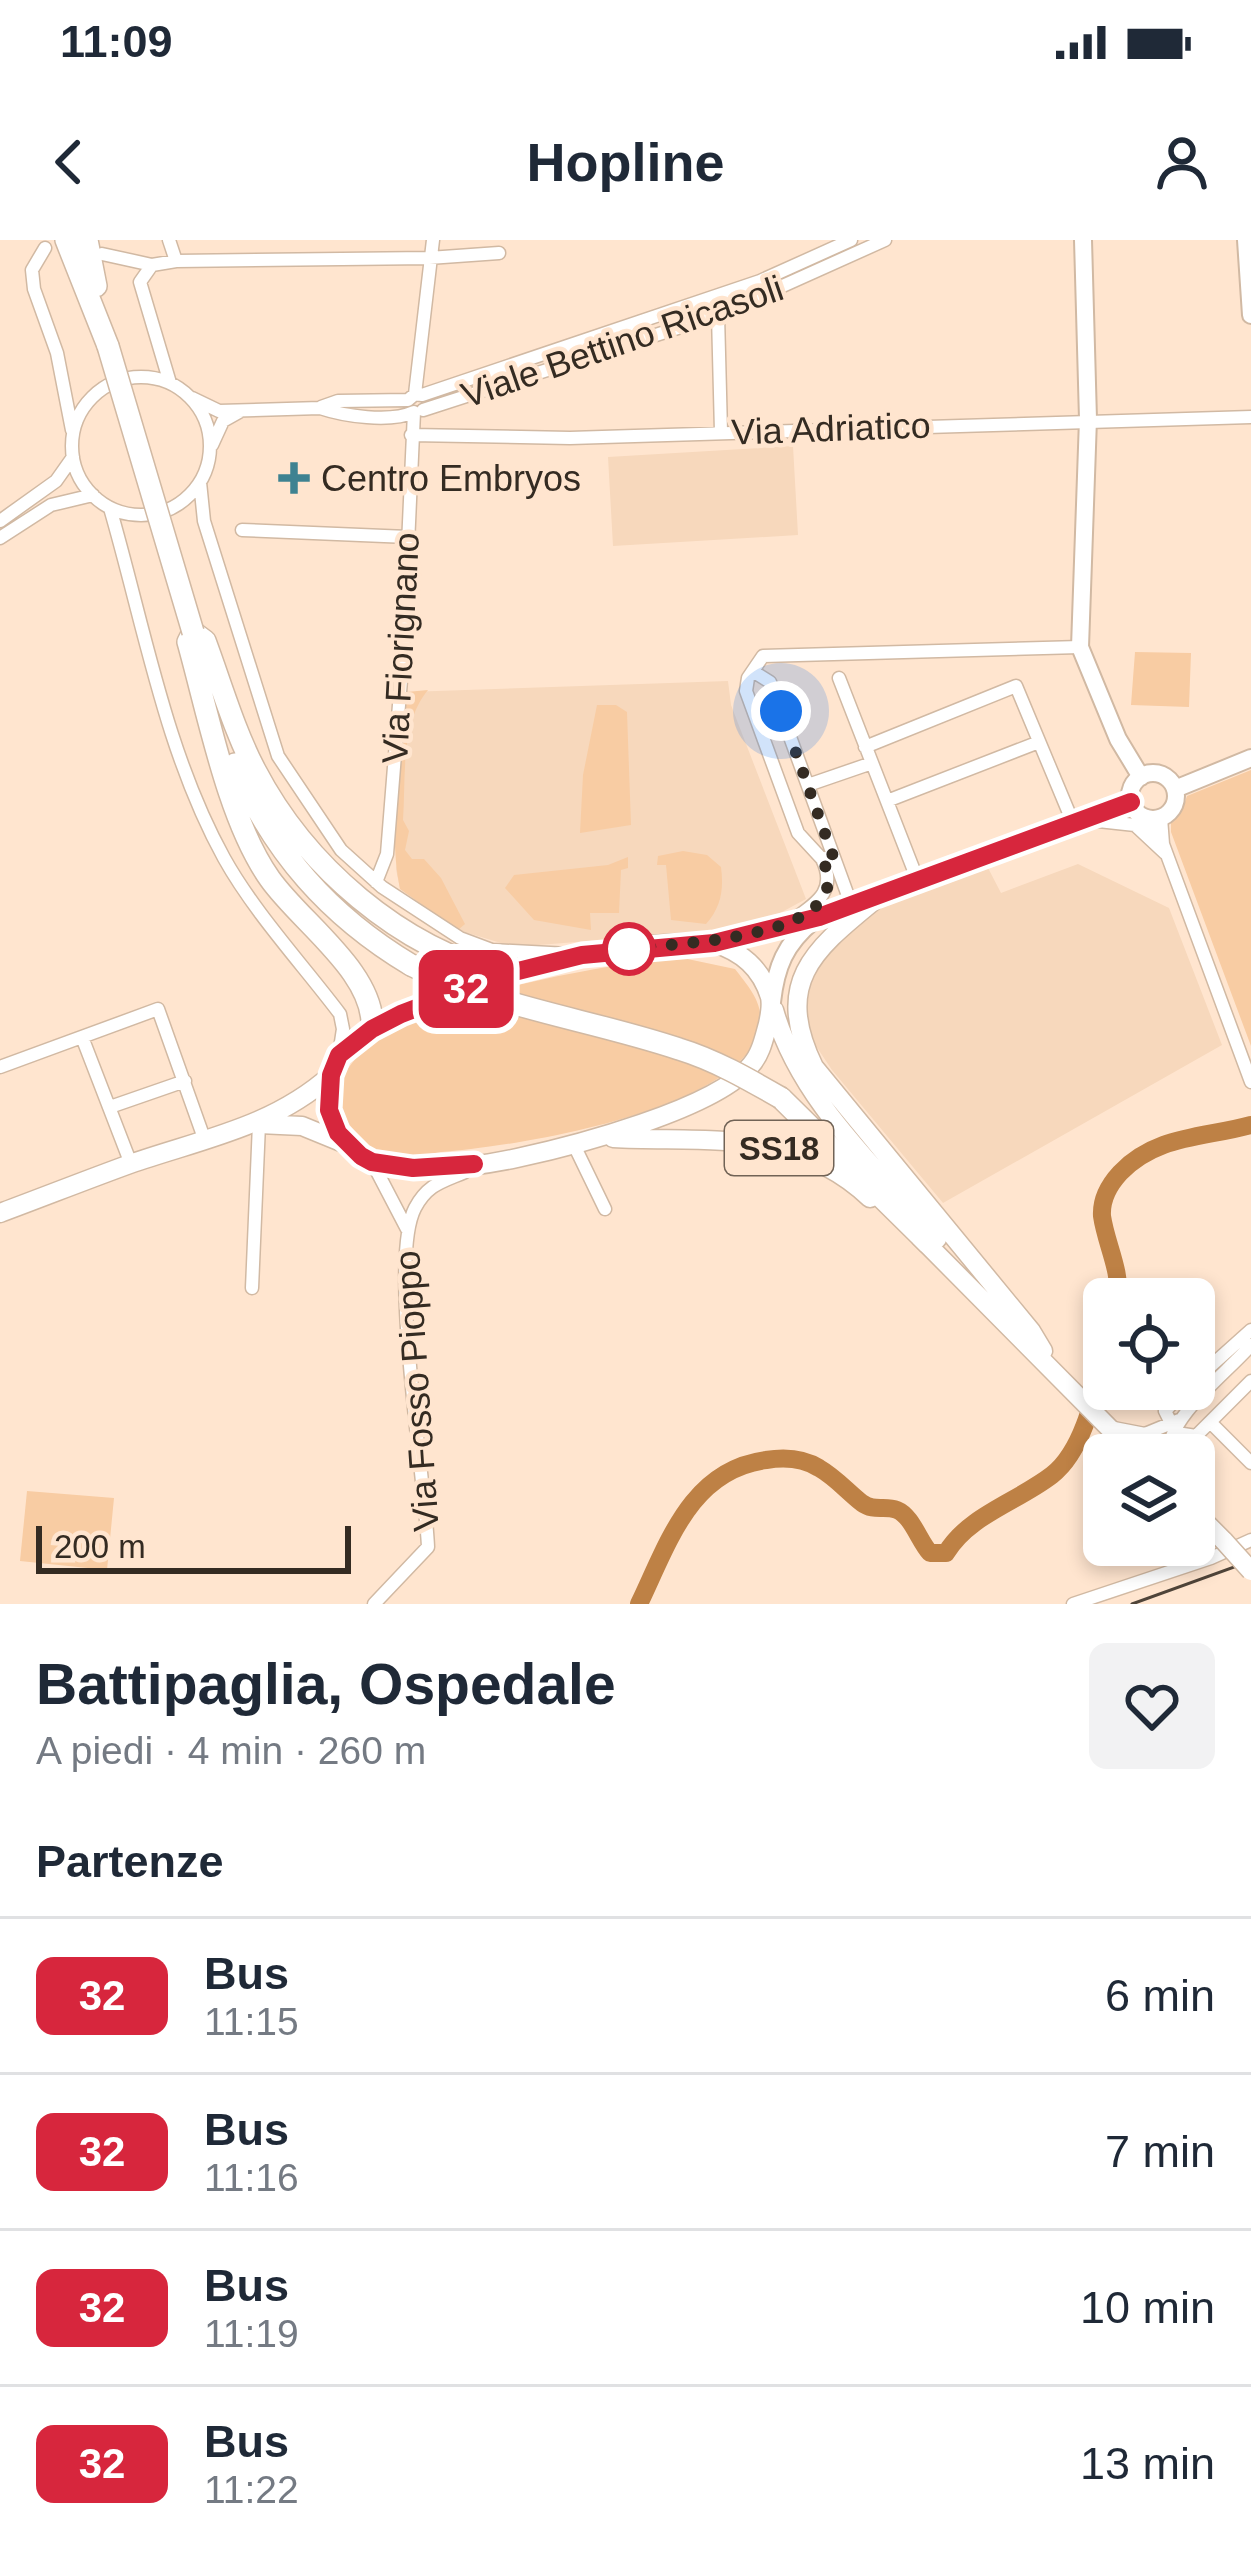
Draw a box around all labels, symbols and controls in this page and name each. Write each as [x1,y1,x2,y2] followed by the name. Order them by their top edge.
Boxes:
[60,16,173,67] text: 11:09
[36,129,102,195] icon: back
[1149,129,1215,195] icon: person
[527,132,725,192] text: Hopline
[456,267,788,416] street label: Viale Bettino Ricasoli
[731,405,931,452] street label: Via Adriatico
[321,458,581,499] place label: Centro Embryos
[278,462,310,494] marker: Centro Embryos
[374,531,427,765] street label: Via Fiorignano
[751,681,811,741] your location
[604,924,654,974] unlabelled marker
[412,950,520,1028] line badge: 32
[443,965,489,1012] text: 32
[725,1121,833,1175] road number: SS18
[386,1249,447,1533] street label: Via Fosso Pioppo
[1083,1278,1215,1566] map controls
[1083,1278,1215,1410] button: locate
[1083,1434,1215,1566] button: layers
[36,1520,351,1573] scale bar
[54,1528,146,1565] text: 200 m
[1089,1643,1215,1769] button: heart
[36,1652,616,1716] text: Battipaglia, Ospedale
[36,1729,426,1772] text: A piedi · 4 min · 260 m
[36,1836,224,1887] text: Partenze
[204,1948,289,1999] text: Bus
[1105,1970,1215,2021] text: 6 min
[79,1972,125,2019] text: 32
[204,2000,299,2043] text: 11:15
[204,2104,289,2155] text: Bus
[1105,2126,1215,2177] text: 7 min
[79,2128,125,2175] text: 32
[204,2156,299,2199] text: 11:16
[204,2260,289,2311] text: Bus
[1080,2282,1215,2333] text: 10 min
[79,2284,125,2331] text: 32
[204,2312,299,2355] text: 11:19
[204,2416,289,2467] text: Bus
[1080,2438,1215,2489] text: 13 min
[79,2440,125,2487] text: 32
[204,2468,299,2511] text: 11:22

